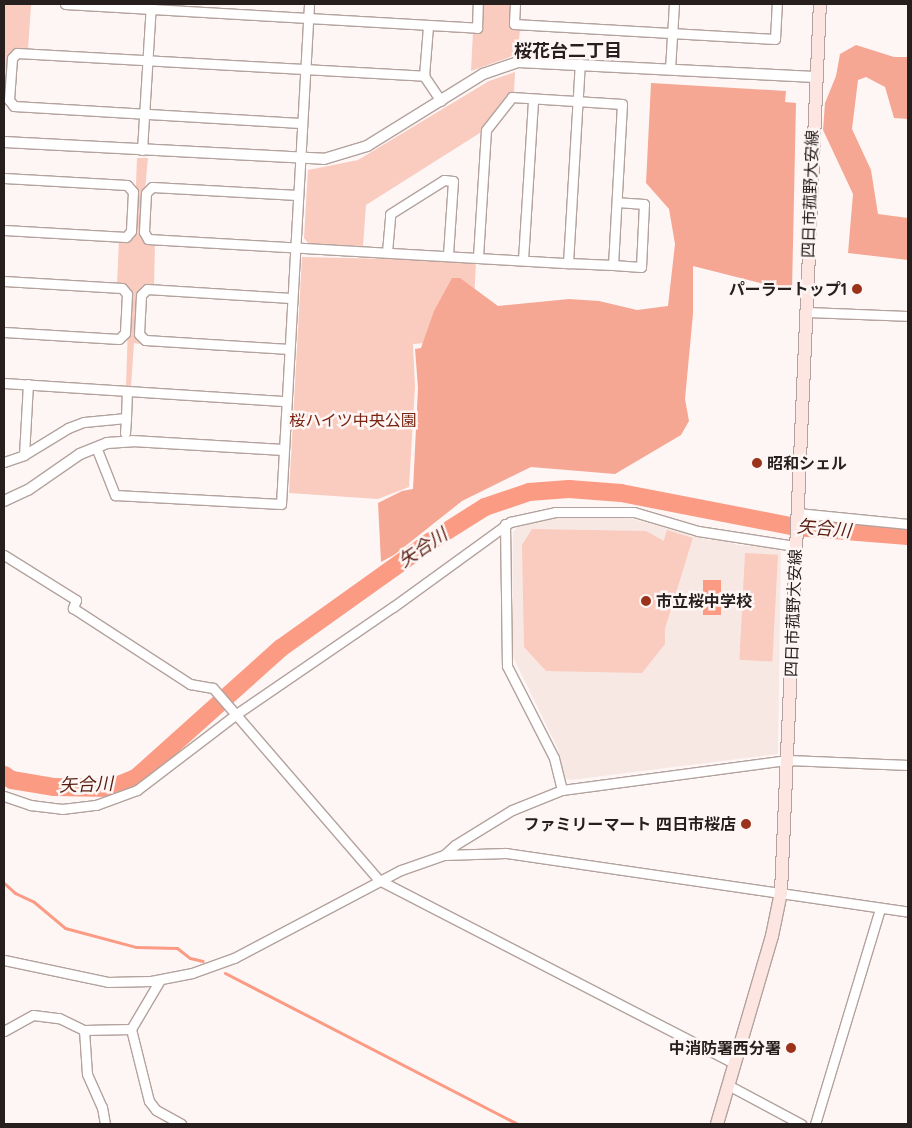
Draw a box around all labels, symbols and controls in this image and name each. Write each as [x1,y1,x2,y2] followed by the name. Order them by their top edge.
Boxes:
[514,40,622,62] district label: 桜花台二丁目
[798,130,822,258] street label: 四日市菰野大安線
[729,279,847,299] place label: パーラートップ1
[851,283,863,295] marker: パーラートップ1
[289,410,417,430] park label: 桜ハイツ中央公園
[767,453,847,473] place label: 昭和シェル
[751,457,763,469] marker: 昭和シェル
[796,516,852,542] water label: 矢合川
[395,524,451,572] water label: 矢合川
[781,549,805,677] street label: 四日市菰野大安線
[656,591,752,611] place label: 市立桜中学校
[640,595,652,607] marker: 市立桜中学校
[59,773,113,797] water label: 矢合川
[524,814,736,834] place label: ファミリーマート 四日市桜店
[740,818,752,830] marker: ファミリーマート 四日市桜店
[669,1038,781,1058] place label: 中消防署西分署
[785,1042,797,1054] marker: 中消防署西分署

